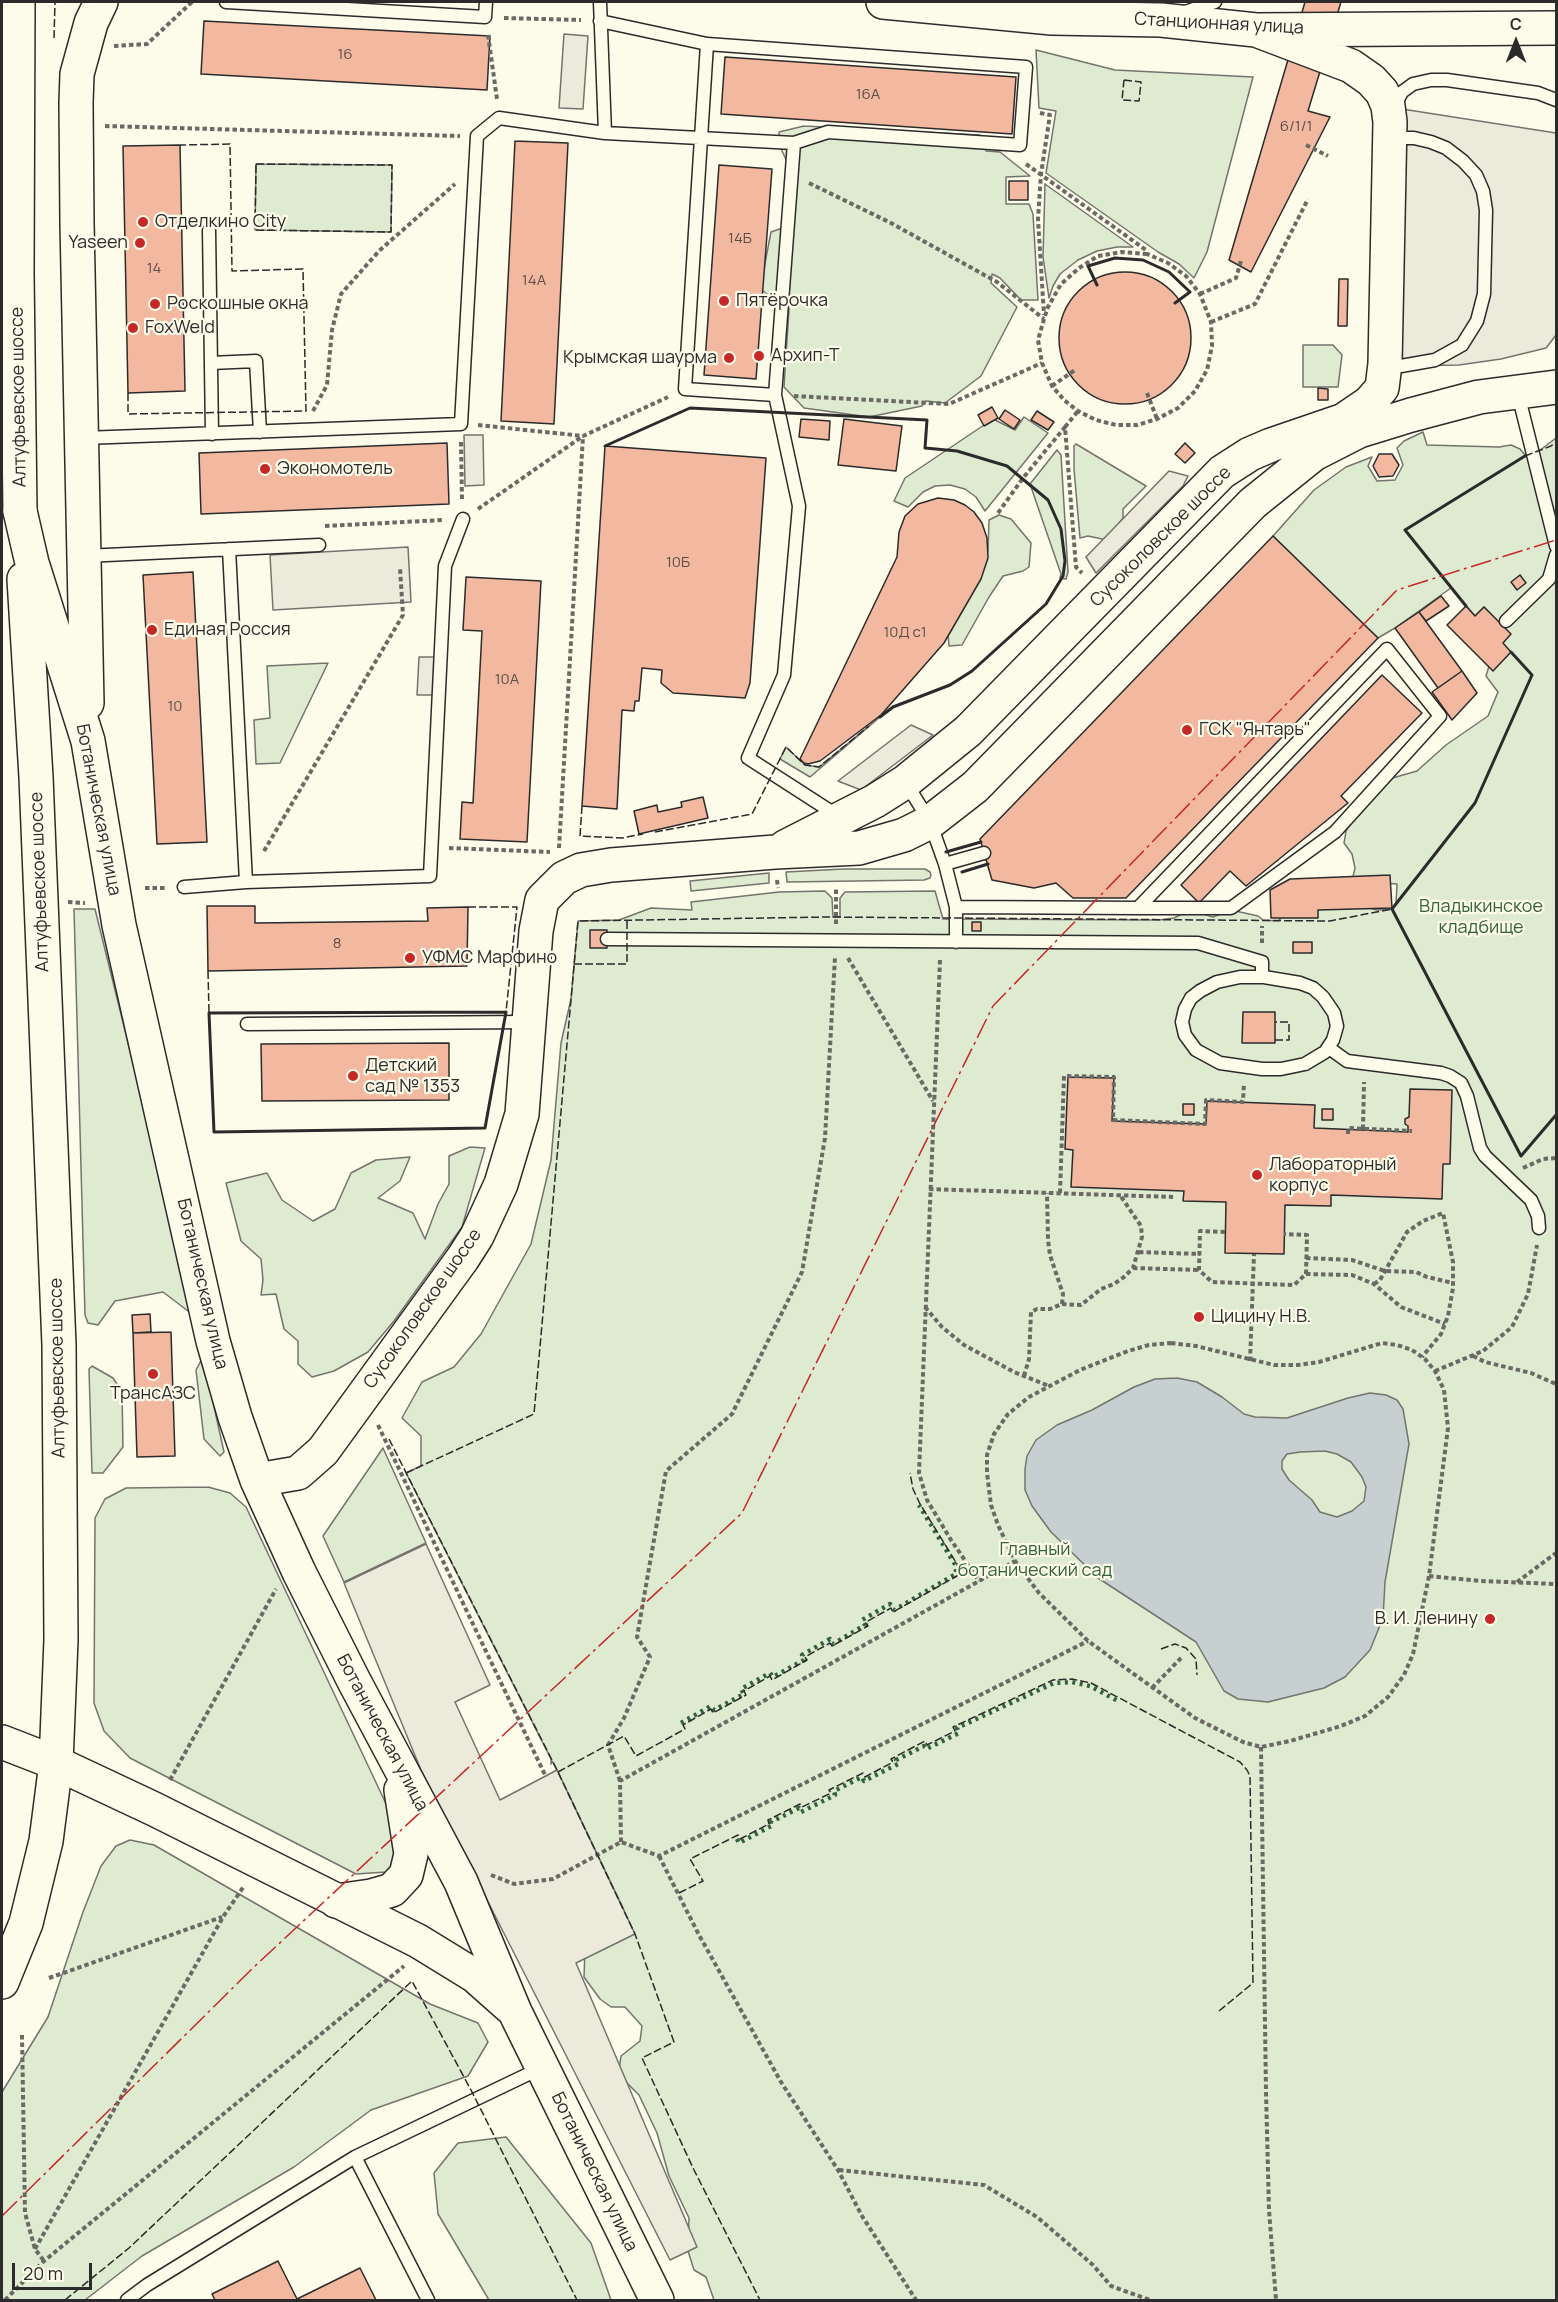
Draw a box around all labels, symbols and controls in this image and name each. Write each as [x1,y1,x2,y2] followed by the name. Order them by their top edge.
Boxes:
[1134,9,1304,39] street label: Станционная улица
[1486,12,1546,72] north arrow
[1510,13,1522,35] text: С
[337,46,353,64] house number: 16
[856,86,880,104] house number: 16А
[1280,118,1312,136] house number: 6/1/1
[155,211,286,233] place label: Отделкино City
[136,215,150,229] marker: Отделкино City
[728,230,752,248] house number: 14Б
[69,232,128,254] place label: Yaseen
[133,236,147,250] marker: Yaseen
[147,260,161,278] house number: 14
[522,272,546,290] house number: 14А
[736,290,828,312] place label: Пятёрочка
[167,293,309,315] place label: Роскошные окна
[717,294,731,308] marker: Пятёрочка
[148,297,162,311] marker: Роскошные окна
[7,307,31,487] street label: Алтуфьевское шоссе
[145,317,215,339] place label: FoxWeld
[126,321,140,335] marker: FoxWeld
[771,345,840,367] place label: Архип-Т
[563,347,717,369] place label: Крымская шаурма
[752,349,766,363] marker: Архип-Т
[722,351,736,365] marker: Крымская шаурма
[277,458,393,480] place label: Экономотель
[258,462,272,476] marker: Экономотель
[1086,462,1236,612] street label: Сусоколовское шоссе
[666,554,690,572] house number: 10Б
[164,619,291,641] place label: Единая Россия
[145,623,159,637] marker: Единая Россия
[883,624,927,642] house number: 10Д с1
[495,671,519,689] house number: 10А
[168,698,182,716] house number: 10
[1199,719,1311,741] place label: ГСК "Янтарь"
[71,722,125,898] street label: Ботаническая улица
[1180,723,1194,737] marker: ГСК "Янтарь"
[26,791,54,973] street label: Алтуфьевское шоссе
[1419,896,1543,938] park label: Владыкинское кладбище
[333,935,341,953] house number: 8
[422,947,557,969] place label: УФМС Марфино
[403,951,417,965] marker: УФМС Марфино
[365,1055,460,1098] place label: Детский сад № 1353
[346,1069,360,1083] marker: Детский сад № 1353
[1269,1154,1397,1196] place label: Лабораторный корпус
[1250,1168,1264,1182] marker: Лабораторный корпус
[172,1197,232,1371] street label: Ботаническая улица
[360,1225,486,1393] street label: Сусоколовское шоссе
[46,1278,70,1458] street label: Алтуфьевское шоссе
[1211,1306,1311,1328] place label: Цицину Н.В.
[1192,1310,1206,1324] marker: Цицину Н.В.
[146,1367,160,1381] marker: ТрансАЗС
[110,1383,196,1405] place label: ТрансАЗС
[958,1539,1112,1582] park label: Главный ботанический сад
[1375,1608,1478,1630] place label: В. И. Ленину
[1483,1612,1497,1626] marker: В. И. Ленину
[331,1651,433,1815] street label: Ботаническая улица
[546,2089,642,2255] street label: Ботаническая улица
[15,2251,94,2289] scale bar
[23,2261,63,2285] text: 20 m

